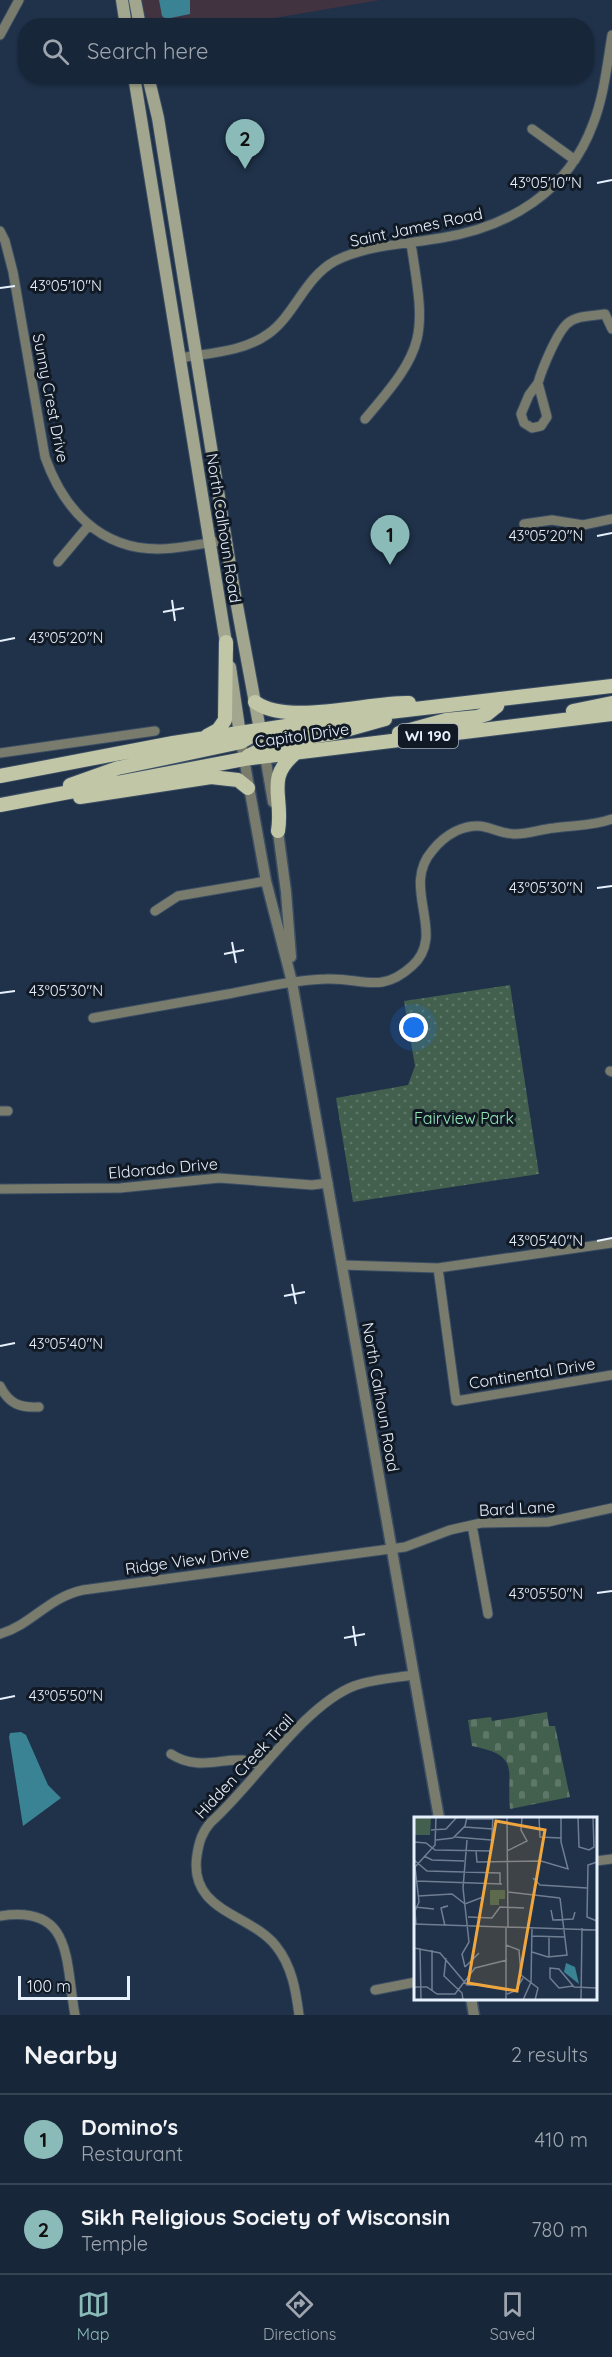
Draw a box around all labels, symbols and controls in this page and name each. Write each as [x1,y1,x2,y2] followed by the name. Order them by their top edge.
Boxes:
[18,18,594,84] search box
[39,35,72,68] icon: search
[87,37,208,65] text: Search here
[226,120,264,169] pin: 2
[510,173,582,192] text: 43°05'10"N
[348,203,484,251] street label: Saint James Road
[30,276,102,295] text: 43°05'10"N
[29,332,73,464] street label: Sunny Crest Drive
[202,452,246,604] street label: North Calhoun Road
[370,516,410,565] pin: 1
[509,526,583,545] text: 43°05'20"N
[29,628,103,647] text: 43°05'20"N
[254,718,350,752] street label: Capitol Drive
[398,724,458,748] road number: WI 190
[509,878,583,897] text: 43°05'30"N
[29,981,103,1000] text: 43°05'30"N
[399,1013,428,1042] your location
[414,1108,514,1128] park label: Fairview Park
[107,1153,219,1183] street label: Eldorado Drive
[509,1231,583,1250] text: 43°05'40"N
[358,1321,404,1473] street label: North Calhoun Road
[29,1334,103,1353] text: 43°05'40"N
[468,1353,596,1393] street label: Continental Drive
[478,1496,556,1520] street label: Bard Lane
[124,1541,250,1579] street label: Ridge View Drive
[509,1584,583,1603] text: 43°05'50"N
[29,1686,103,1705] text: 43°05'50"N
[190,1710,298,1822] street label: Hidden Creek Trail
[414,1817,597,2000] inset map
[18,1973,130,2000] scale bar
[27,1976,71,1996] text: 100 m
[24,2038,118,2071] text: Nearby
[511,2042,588,2067] text: 2 results
[81,2113,178,2141] text: Domino's
[40,2127,47,2152] text: 1
[535,2127,588,2152] text: 410 m
[81,2141,183,2166] text: Restaurant
[81,2203,450,2231] text: Sikh Religious Society of Wisconsin
[38,2217,49,2242] text: 2
[531,2217,588,2242] text: 780 m
[81,2231,148,2256] text: Temple
[77,2288,110,2344] tab: Map
[263,2288,336,2344] tab: Directions
[490,2288,535,2344] tab: Saved

